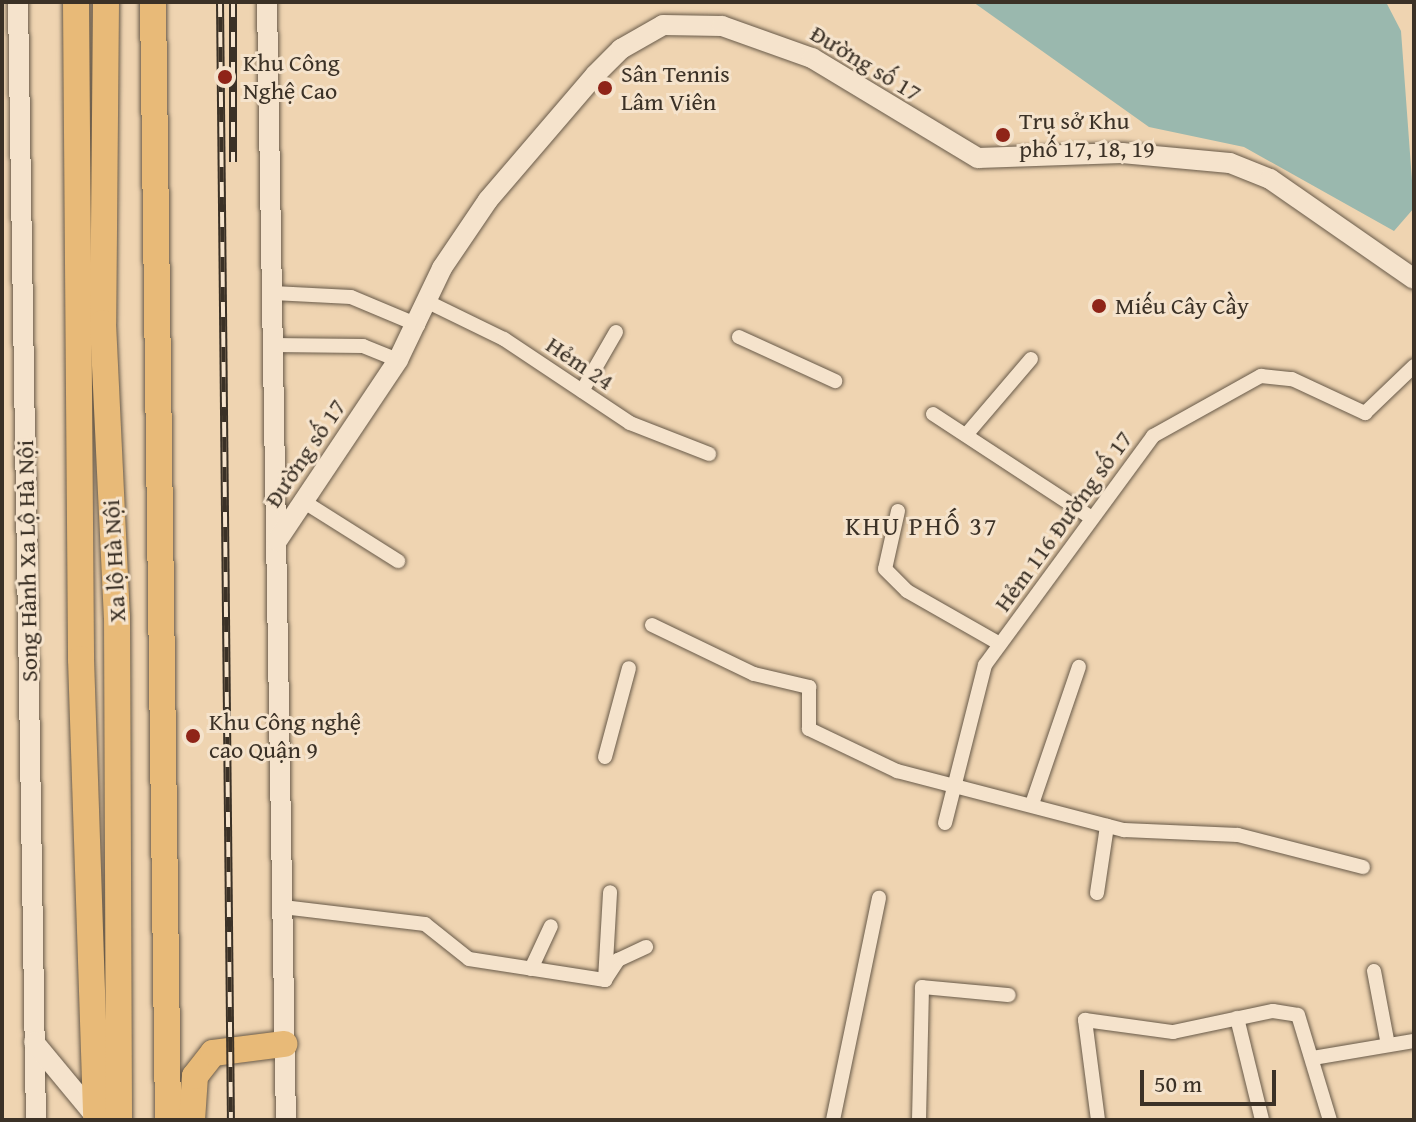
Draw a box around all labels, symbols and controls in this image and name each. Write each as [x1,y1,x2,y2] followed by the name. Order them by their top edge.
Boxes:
[805,19,927,107] street label: Đường số 17
[243,49,340,105] place label: Khu Công Nghệ Cao
[621,60,730,116] place label: Sân Tennis Lâm Viên
[214,66,236,88] marker: Khu Công Nghệ Cao
[596,79,614,97] marker: Sân Tennis Lâm Viên
[1019,107,1155,163] place label: Trụ sở Khu phố 17, 18, 19
[994,126,1012,144] marker: Trụ sở Khu phố 17, 18, 19
[1115,292,1249,320] place label: Miếu Cây Cầy
[1090,297,1108,315] marker: Miếu Cây Cầy
[541,330,619,396] street label: Hẻm 24
[258,394,352,512] street label: Đường số 17
[988,425,1138,617] street label: Hẻm 116 Đường số 17
[10,440,44,682] street label: Song Hành Xa Lộ Hà Nội
[96,499,132,623] street label: Xa lộ Hà Nội
[845,510,999,542] district label: KHU PHỐ 37
[209,708,361,764] place label: Khu Công nghệ cao Quận 9
[184,727,202,745] marker: Khu Công nghệ cao Quận 9
[1144,1054,1280,1104] scale bar
[1154,1066,1202,1101] text: 50 m

